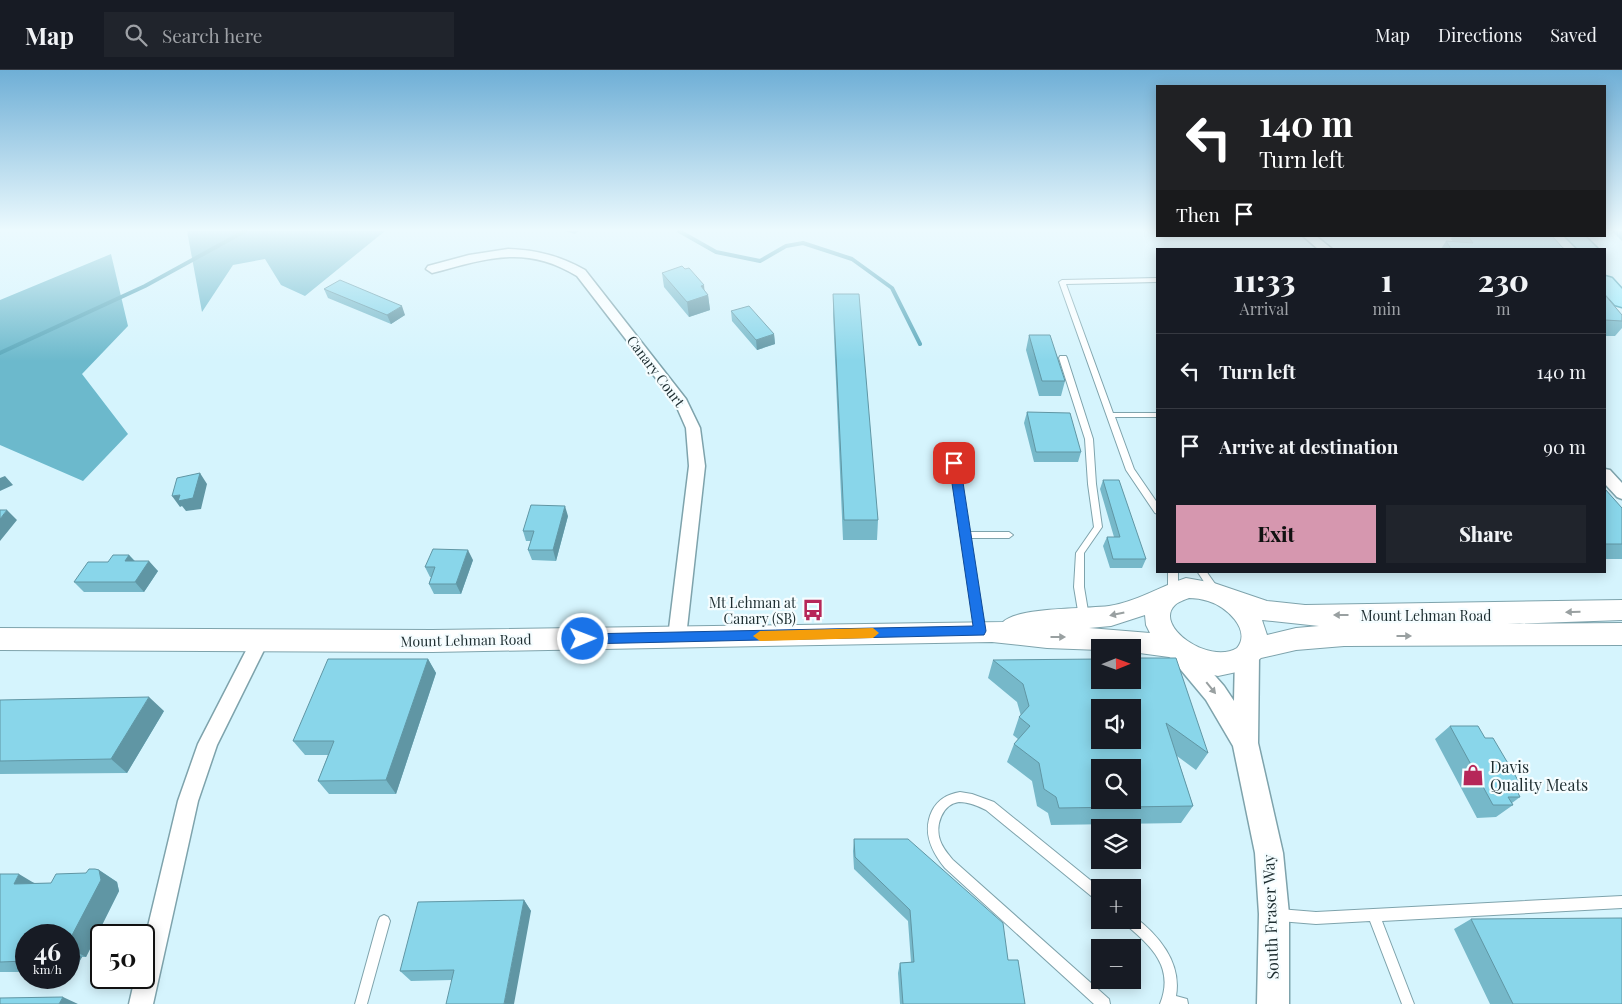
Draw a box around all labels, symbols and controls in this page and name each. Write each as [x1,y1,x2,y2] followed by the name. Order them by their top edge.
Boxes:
[104,12,454,57] search box
[25,19,74,51] text: Map
[122,21,150,49] icon: search
[162,22,262,48] text: Search here
[1375,23,1410,47] text: Map
[1438,23,1522,47] text: Directions
[1550,23,1597,47] text: Saved
[1259,99,1353,146] text: 140 m
[1176,105,1241,170] icon: left
[1259,144,1344,174] text: Turn left
[1230,200,1258,228] icon: arrive
[1176,201,1220,227] text: Then
[1233,260,1295,300] text: 11:33
[1381,260,1392,300] text: 1
[1478,260,1529,300] text: 230
[1240,298,1289,319] text: Arrival
[1372,298,1401,319] text: min
[1496,298,1511,319] text: m
[623,331,690,411] street label: Canary Court
[1176,357,1204,385] icon: left
[1219,358,1296,384] text: Turn left
[1537,358,1586,384] text: 140 m
[1176,432,1204,460] icon: arrive
[1219,433,1399,459] text: Arrive at destination
[1543,433,1586,459] text: 90 m
[933,442,975,484] pin
[940,449,968,477] icon: arrive
[1176,505,1376,563] button: Exit
[1386,505,1586,563] button: Share
[709,593,797,628] place label: Mt Lehman at Canary (SB)
[800,597,826,623] bus stop icon: Mt Lehman at Canary (SB)
[1361,606,1491,625] street label: Mount Lehman Road
[1565,608,1581,616] one-way arrow
[1109,610,1124,618] one-way arrow
[556,612,608,664] position arrow
[1333,612,1349,620] one-way arrow
[400,629,532,651] street label: Mount Lehman Road
[1396,632,1412,640] one-way arrow
[1050,633,1066,641] one-way arrow
[1091,639,1141,689] north arrow
[1091,639,1141,989] map controls
[1205,681,1216,694] one-way arrow
[1091,699,1141,749] button: sound
[1490,756,1588,795] place label: Davis Quality Meats
[1091,759,1141,809] button: search
[1460,762,1486,788] shop icon: Davis Quality Meats
[1091,819,1141,869] button: layers
[1257,854,1283,980] street label: South Fraser Way
[1091,879,1141,929] button: +
[90,924,155,989] speed limit sign: 50
[34,934,61,967] text: 46
[1091,939,1141,989] button: −
[33,961,62,977] text: km/h

